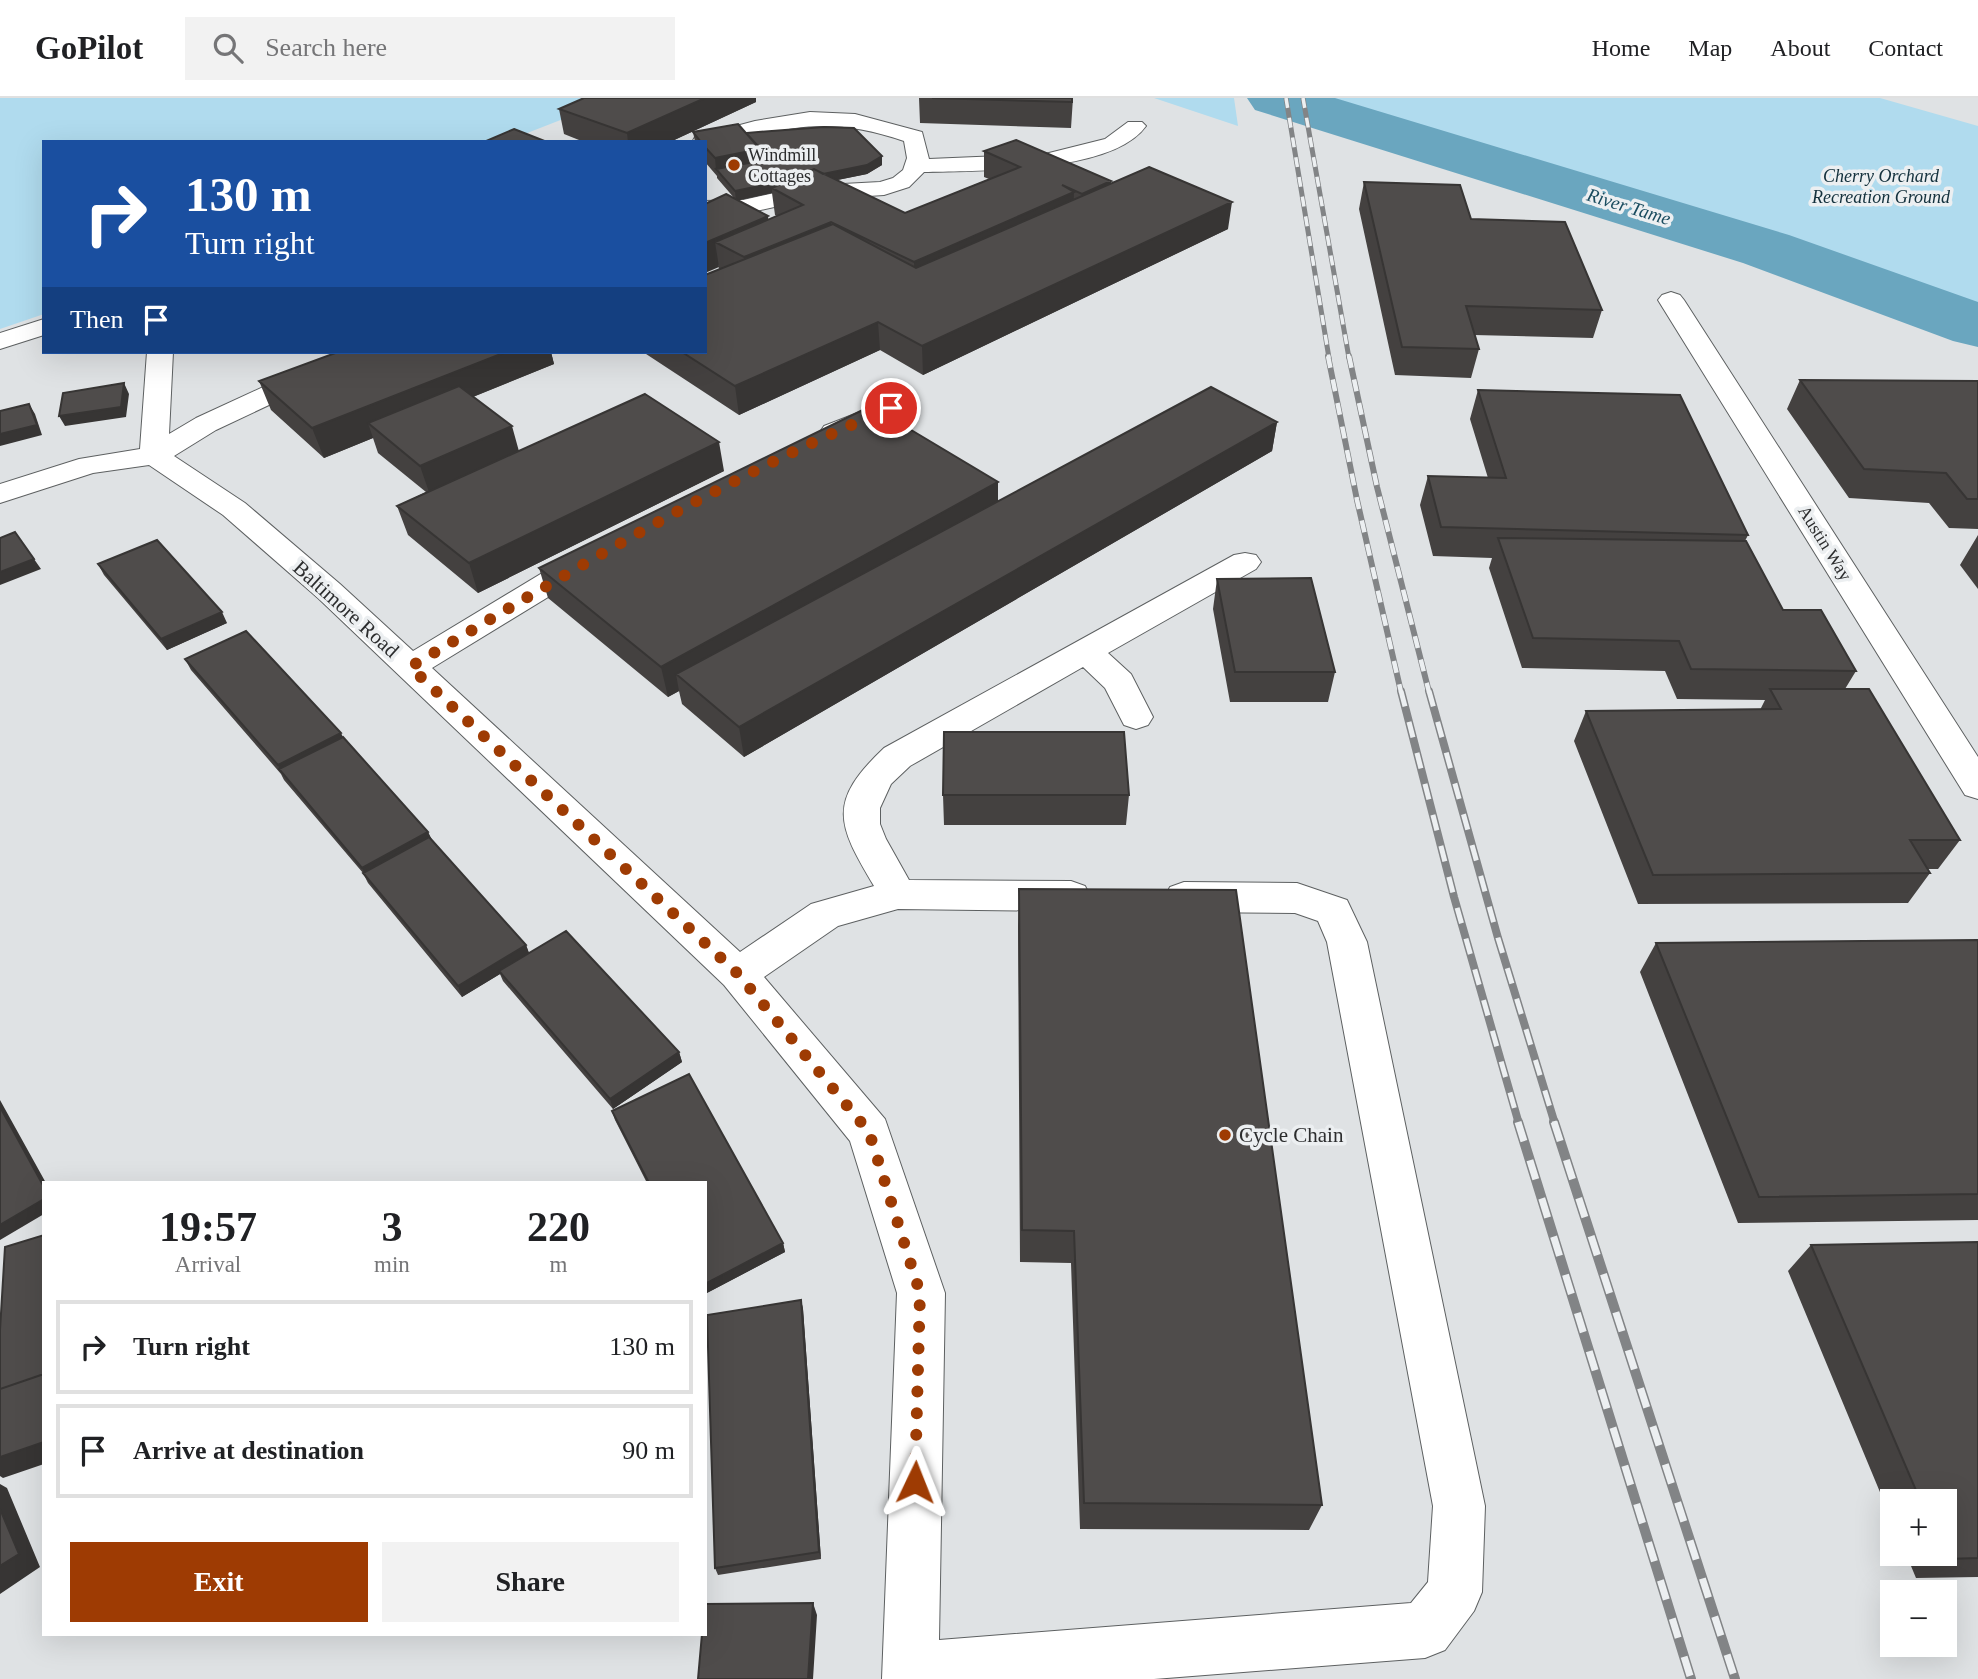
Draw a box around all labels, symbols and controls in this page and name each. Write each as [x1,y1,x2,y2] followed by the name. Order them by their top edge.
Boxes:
[185,17,675,80] search box
[209,29,247,67] icon: search
[35,30,143,66] text: GoPilot
[265,33,387,62] text: Search here
[1592,35,1650,61] text: Home
[1688,35,1732,61] text: Map
[1770,35,1830,61] text: About
[1868,35,1943,61] text: Contact
[748,145,816,186] place label: Windmill Cottages
[726,157,742,173] marker: Windmill Cottages
[1811,166,1951,207] park label: Cherry Orchard Recreation Ground
[185,167,312,222] text: 130 m
[70,168,161,259] icon: right
[1584,184,1673,229] water label: River Tame
[185,225,315,261] text: Turn right
[137,301,175,339] icon: arrive
[70,305,123,334] text: Then
[861,378,921,438] pin
[872,389,910,427] icon: arrive
[1794,502,1856,584] street label: Austin Way
[288,555,404,663] street label: Baltimore Road
[1239,1123,1344,1147] place label: Cycle Chain
[1217,1127,1233,1143] marker: Cycle Chain
[159,1204,257,1250] text: 19:57
[381,1204,402,1250] text: 3
[527,1204,590,1250] text: 220
[175,1252,241,1277] text: Arrival
[374,1252,410,1277] text: min
[549,1252,567,1277] text: m
[74,1328,112,1366] icon: right
[133,1332,250,1361] text: Turn right
[609,1332,675,1361] text: 130 m
[74,1432,112,1470] icon: arrive
[133,1436,364,1465] text: Arrive at destination
[622,1436,675,1465] text: 90 m
[878,1445,952,1519] position arrow
[1880,1489,1957,1657] map controls
[1880,1489,1957,1566] button: +
[70,1542,368,1622] button: Exit
[382,1542,679,1622] button: Share
[1880,1580,1957,1657] button: −

